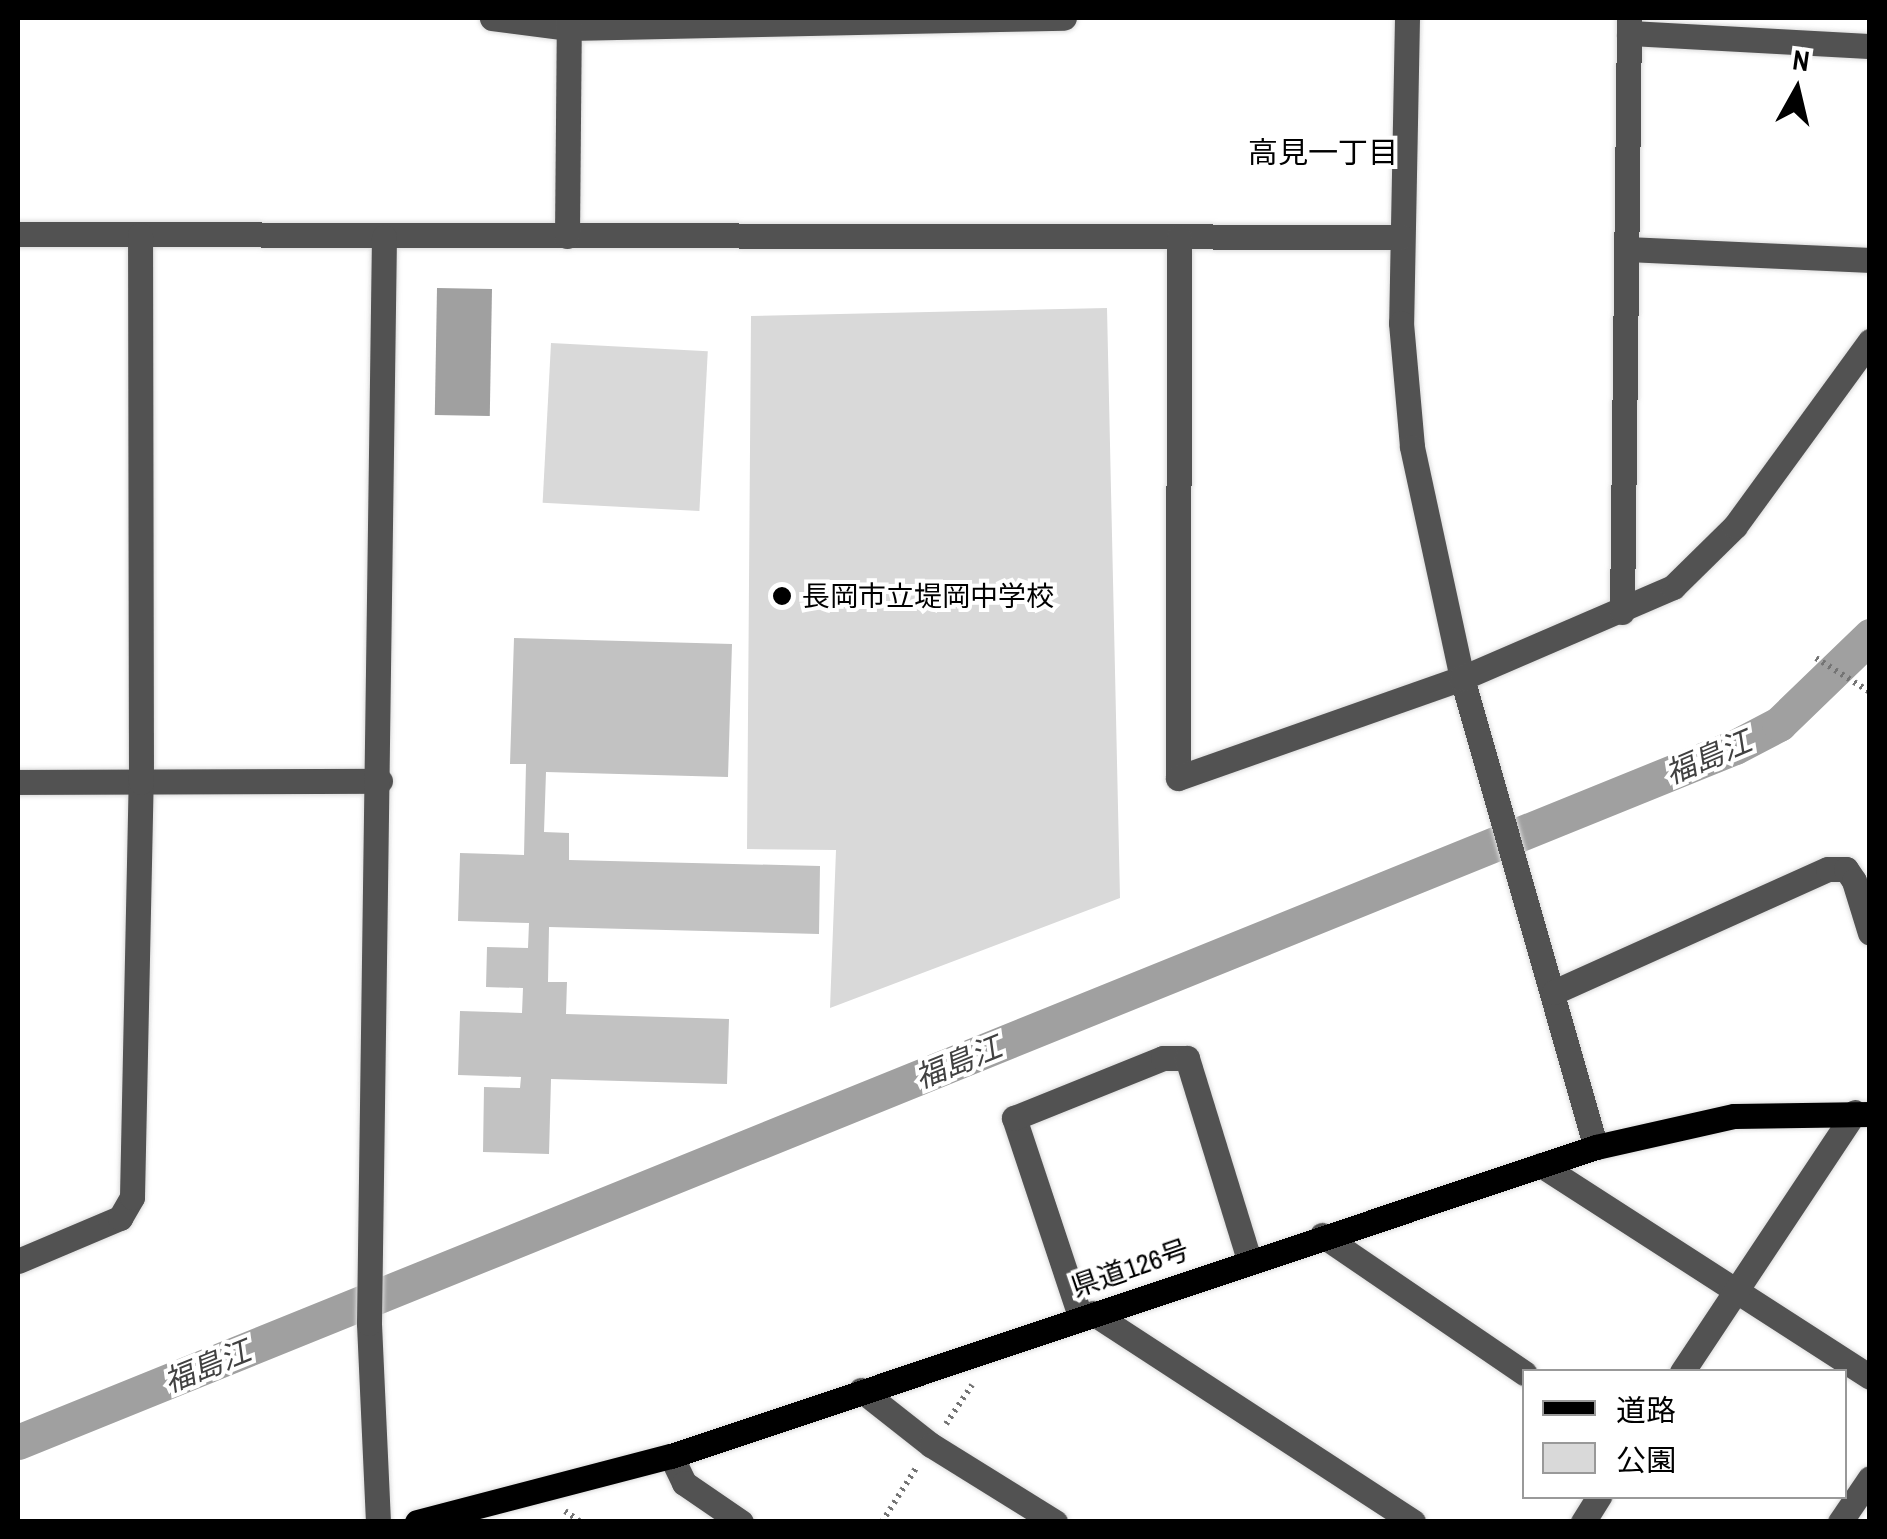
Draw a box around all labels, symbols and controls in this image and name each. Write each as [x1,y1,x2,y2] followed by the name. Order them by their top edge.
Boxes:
[1747,40,1847,140] north arrow
[1790,40,1812,80] text: N
[1248,134,1398,170] district label: 高見一丁目
[802,579,1054,613] place label: 長岡市立堤岡中学校
[771,585,793,607] marker: 長岡市立堤岡中学校
[1660,723,1756,791] water label: 福島江
[910,1028,1006,1096] water label: 福島江
[1067,1232,1193,1304] street label: 県道126号
[159,1332,255,1400] water label: 福島江
[1522,1369,1847,1499] legend
[1616,1390,1676,1430] text: 道路
[1616,1440,1676,1480] text: 公園

